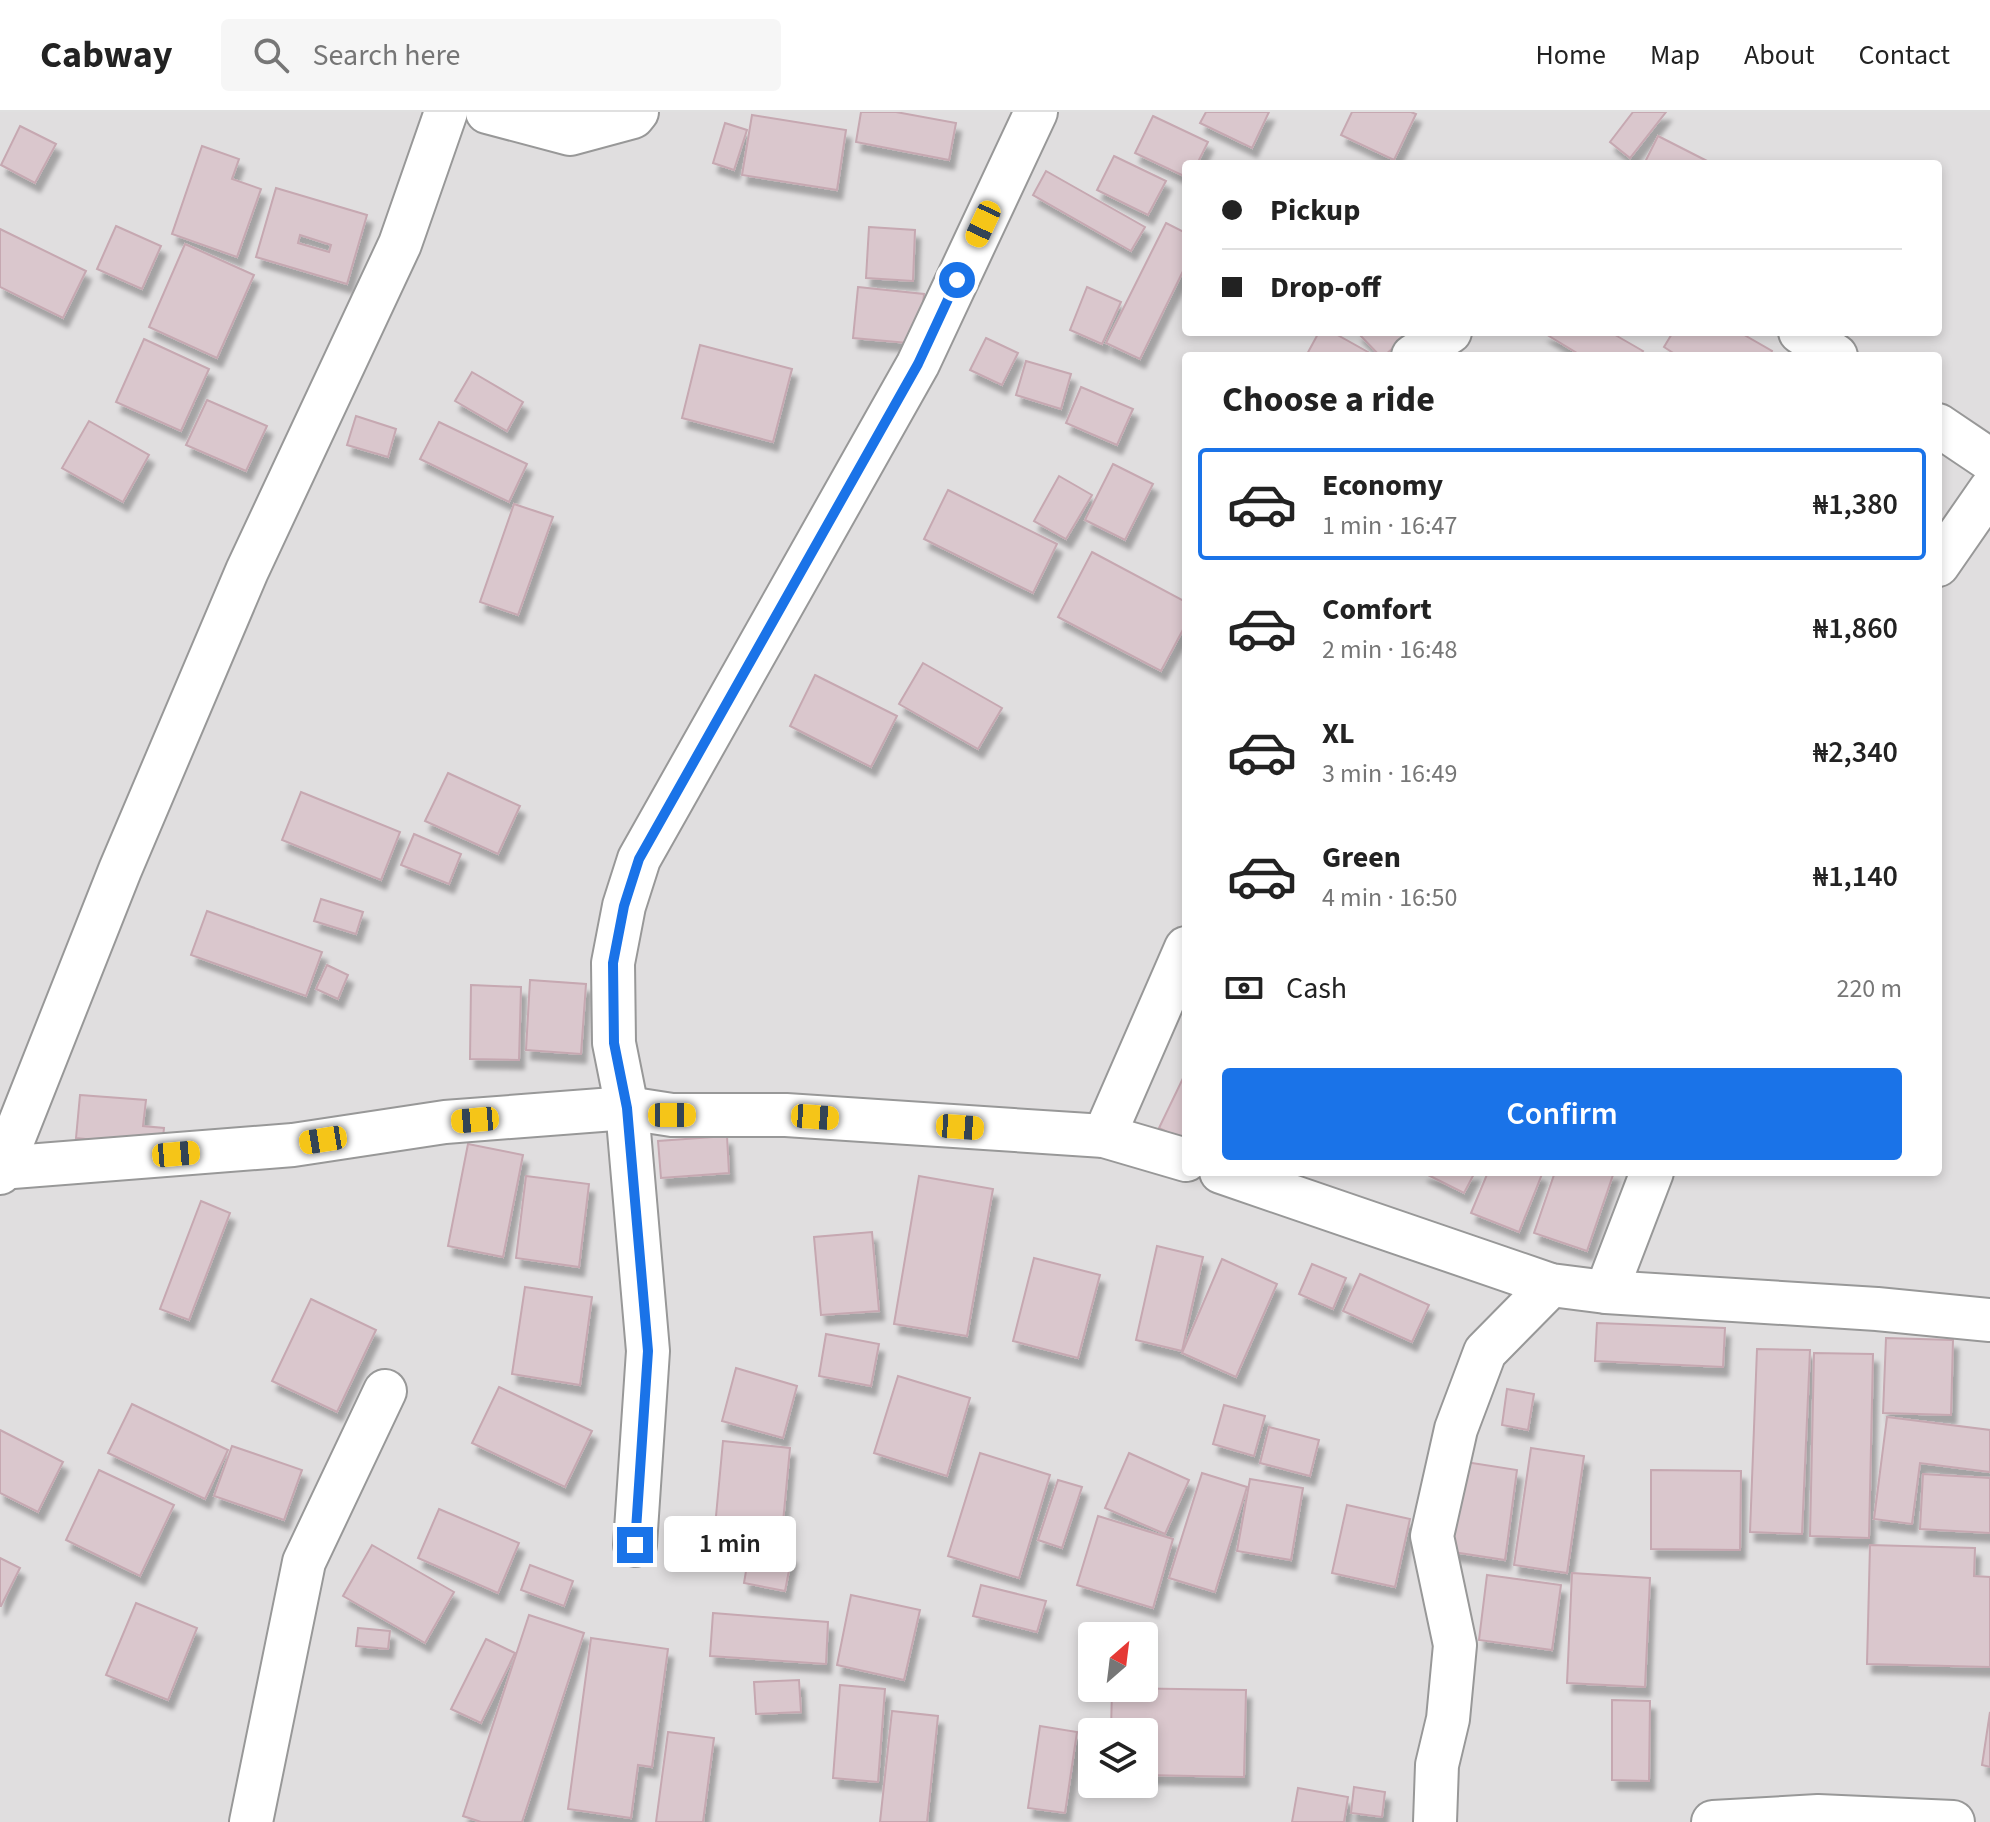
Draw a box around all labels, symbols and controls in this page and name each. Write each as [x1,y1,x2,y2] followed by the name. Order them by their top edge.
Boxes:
[221,19,781,91] search box
[40,28,173,82] text: Cabway
[249,33,293,77] icon: search
[313,34,460,77] text: Search here
[1535,35,1606,75] text: Home
[1650,35,1700,75] text: Map
[1744,35,1815,75] text: About
[1859,35,1950,75] text: Contact
[1270,189,1360,232] text: Pickup
[962,197,1004,251] car
[939,262,975,298] route start
[1270,266,1381,309] text: Drop-off
[1222,374,1435,425] text: Choose a ride
[1322,464,1443,507] text: Economy
[1226,468,1298,540] icon: car
[1813,483,1898,526] text: ₦1,380
[1322,507,1457,544] text: 1 min · 16:47
[1322,588,1432,631] text: Comfort
[1226,592,1298,664] icon: car
[1813,607,1898,650] text: ₦1,860
[1322,631,1457,668] text: 2 min · 16:48
[1322,712,1355,755] text: XL
[1226,716,1298,788] icon: car
[1813,731,1898,774] text: ₦2,340
[1322,755,1457,792] text: 3 min · 16:49
[1322,836,1401,879] text: Green
[1226,840,1298,912] icon: car
[1813,855,1898,898] text: ₦1,140
[1322,879,1457,916] text: 4 min · 16:50
[1222,966,1266,1010] icon: cash
[1286,967,1347,1010] text: Cash
[1836,970,1902,1007] text: 220 m
[1222,1068,1902,1160] button: Confirm
[648,1103,696,1127] car
[790,1103,840,1131] car
[450,1106,500,1134] car
[935,1113,985,1141] car
[297,1124,349,1156] car
[151,1140,201,1168] car
[663,1517,795,1573] callout: 1 min
[699,1525,761,1562] text: 1 min
[617,1527,653,1563] route end
[1078,1622,1158,1702] north arrow
[1078,1622,1158,1798] map controls
[1078,1718,1158,1798] button: layers

